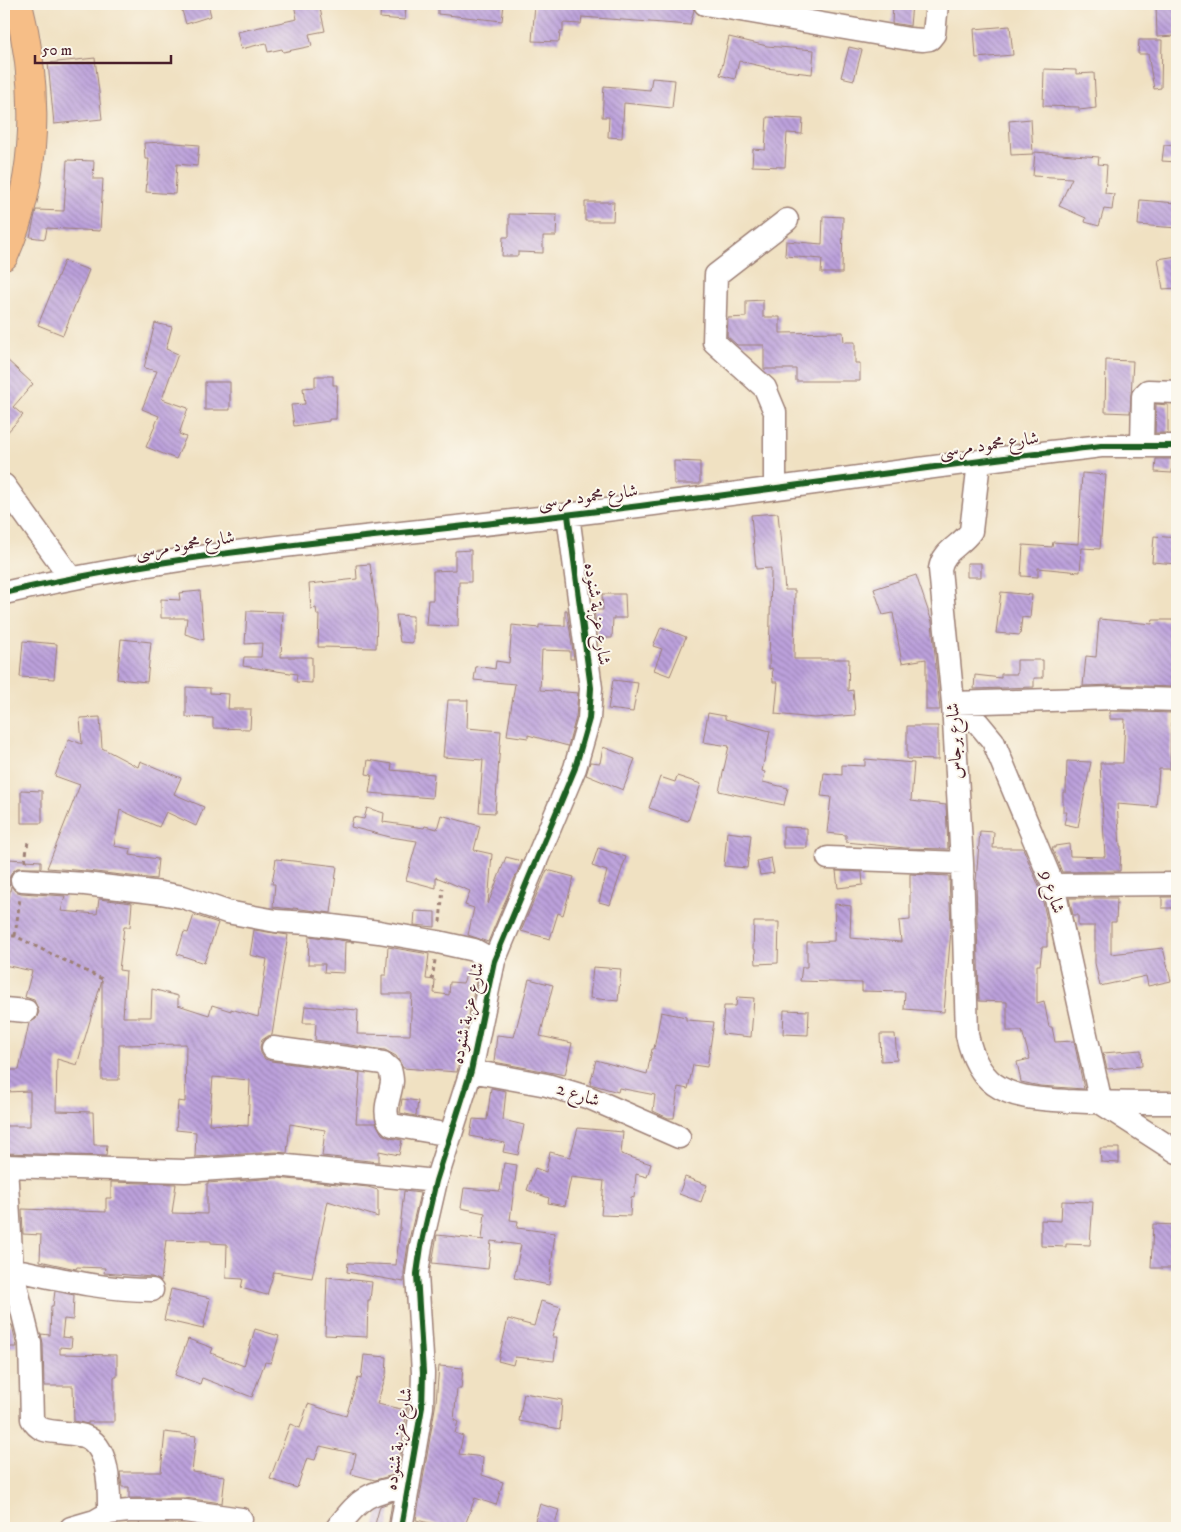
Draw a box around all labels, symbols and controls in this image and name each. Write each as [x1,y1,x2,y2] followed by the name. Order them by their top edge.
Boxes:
[35,32,171,64] scale bar
[42,41,72,60] text: 50 m
[938,427,1041,466] street label: شارع محمود مرسى
[537,480,640,517] street label: شارع محمود مرسى
[134,526,237,567] street label: شارع محمود مرسى
[576,561,615,667] street label: شارع عزبة شنوده
[942,702,971,780] street label: شارع برجاس
[1032,867,1069,917] street label: شارع 9
[446,960,492,1067] street label: شارع عزبة شنوده
[553,1078,602,1115] street label: شارع 2
[380,1386,421,1492] street label: شارع عزبة شنوده

